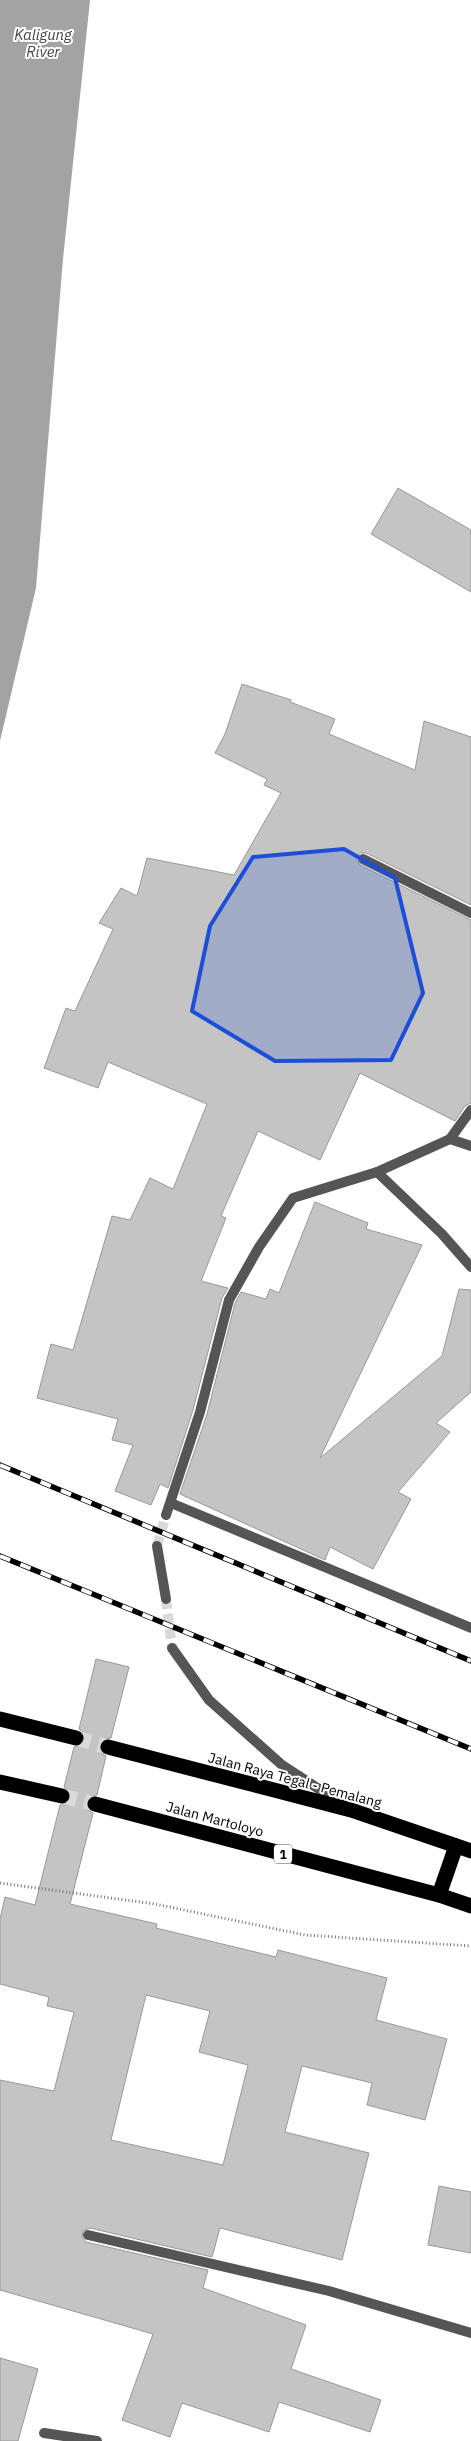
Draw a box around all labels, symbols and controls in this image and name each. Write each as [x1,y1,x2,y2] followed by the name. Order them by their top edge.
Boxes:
[14,25,73,61] water label: Kaligung River
[206,1748,384,1812] street label: Jalan Raya Tegal - Pemalang
[164,1797,266,1841] street label: Jalan Martoloyo
[274,1845,292,1864] road number: 1

